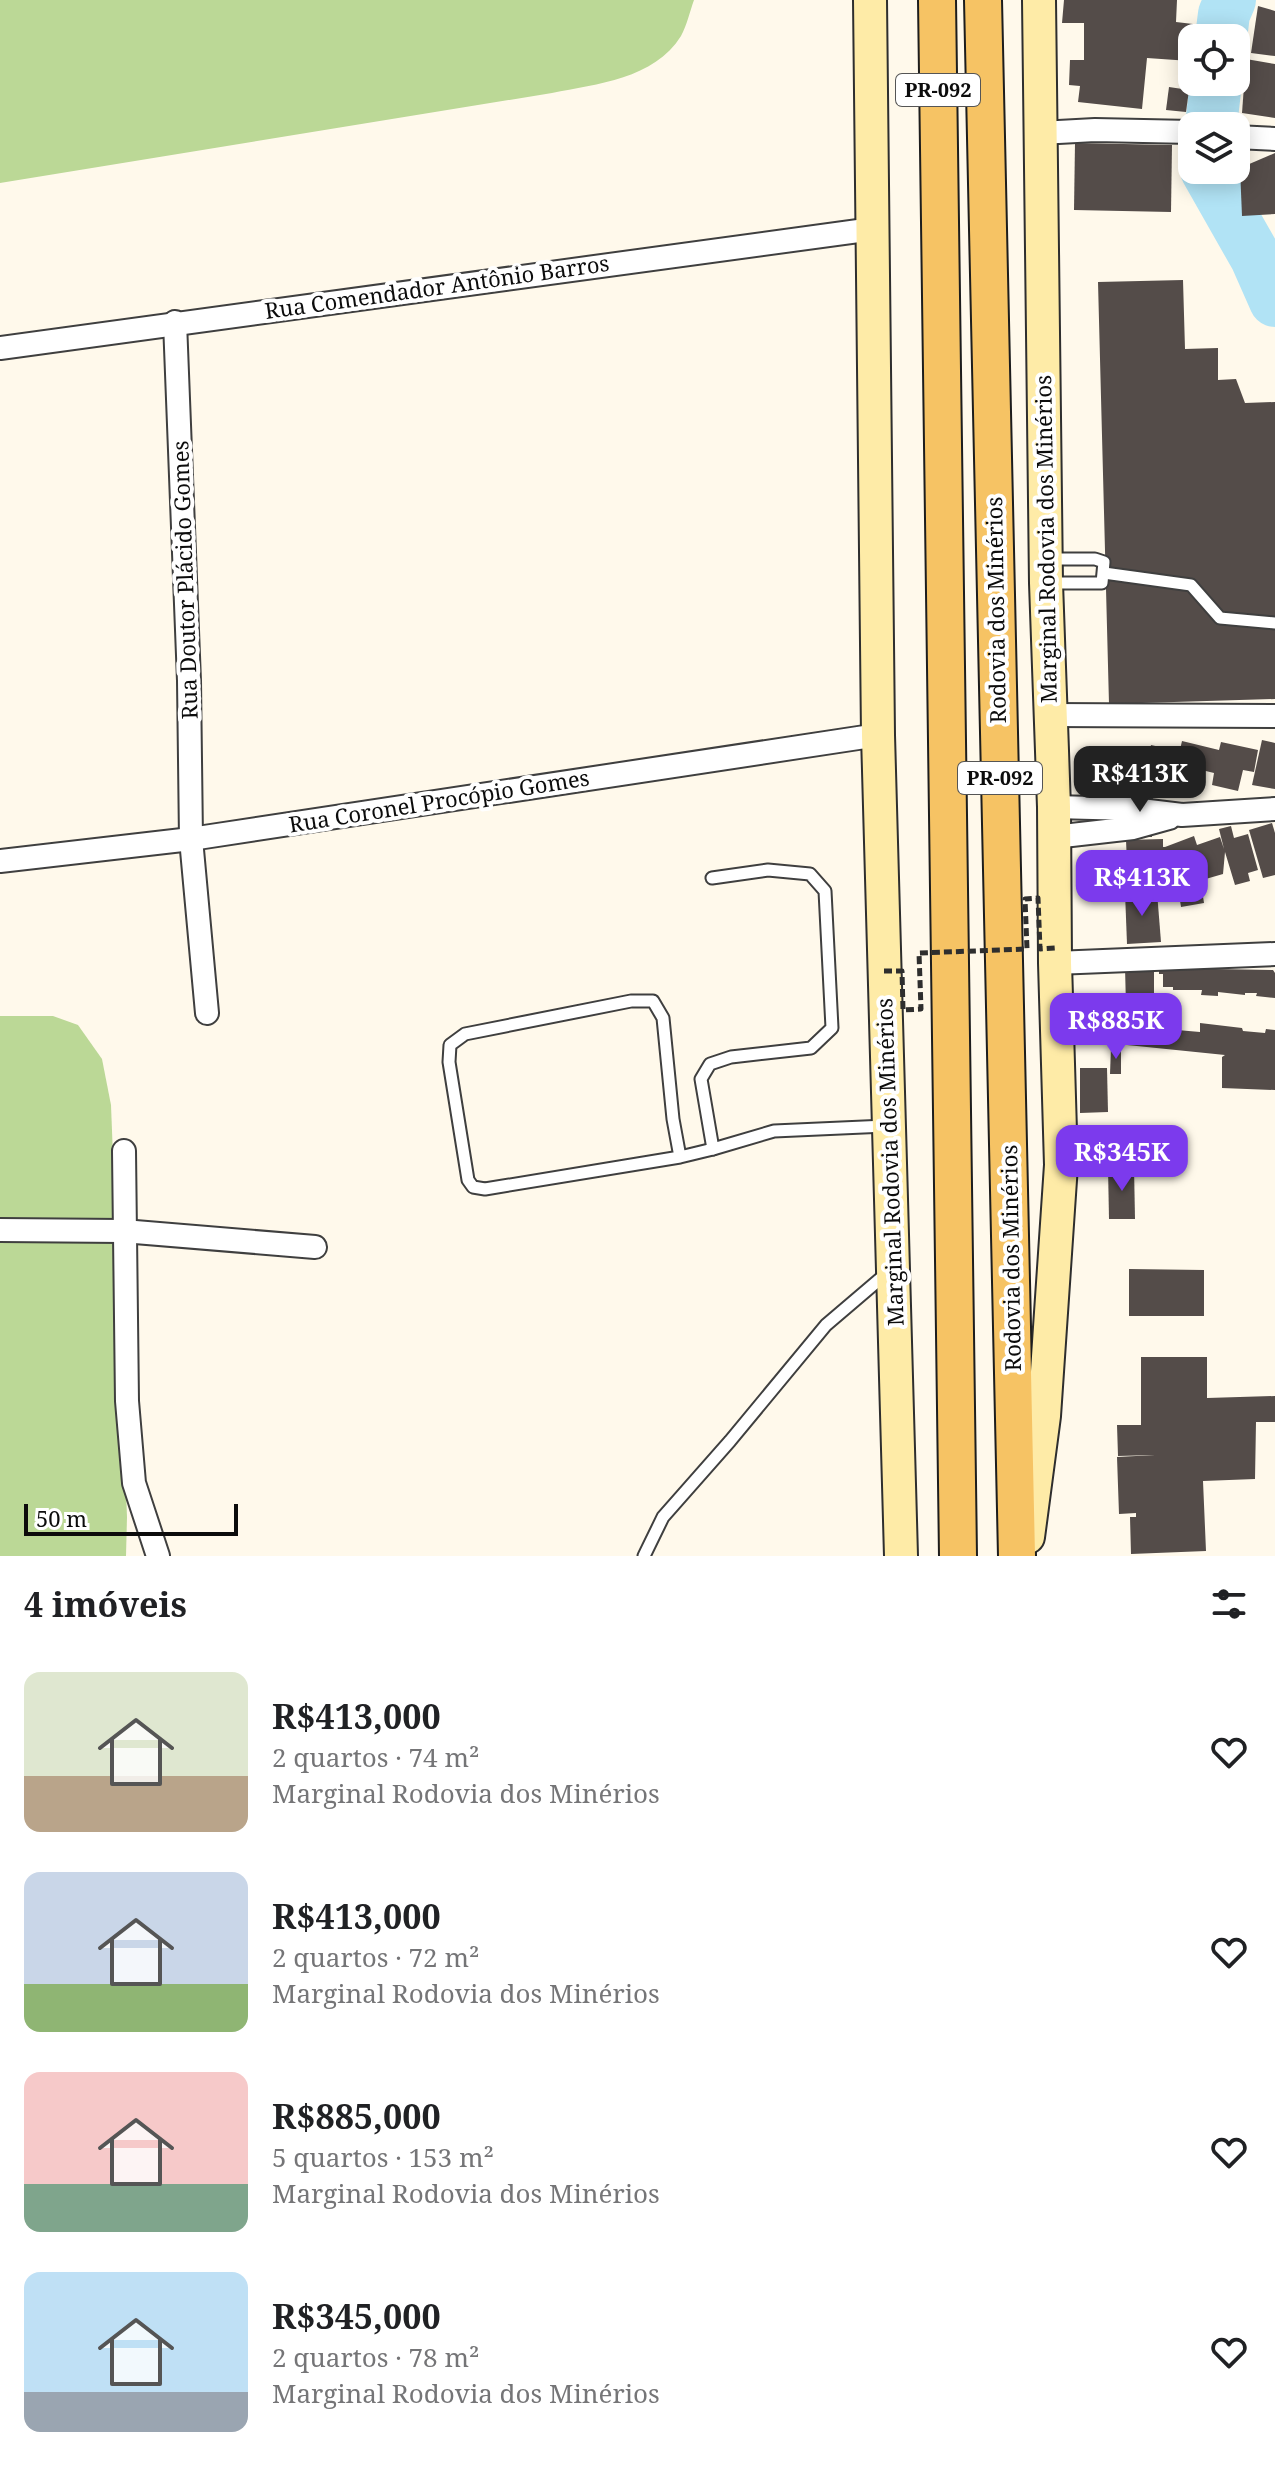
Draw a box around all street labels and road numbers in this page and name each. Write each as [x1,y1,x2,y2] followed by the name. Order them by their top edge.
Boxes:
[896,74,980,106] road number: PR-092
[263,247,611,325] street label: Rua Comendador Antônio Barros
[1027,375,1063,703] street label: Marginal Rodovia dos Minérios
[164,440,204,720] street label: Rua Doutor Plácido Gomes
[978,496,1012,724] street label: Rodovia dos Minérios
[286,761,591,839] street label: Rua Coronel Procópio Gomes
[958,762,1042,794] road number: PR-092
[868,998,910,1327] street label: Marginal Rodovia dos Minérios
[993,1144,1027,1372] street label: Rodovia dos Minérios

